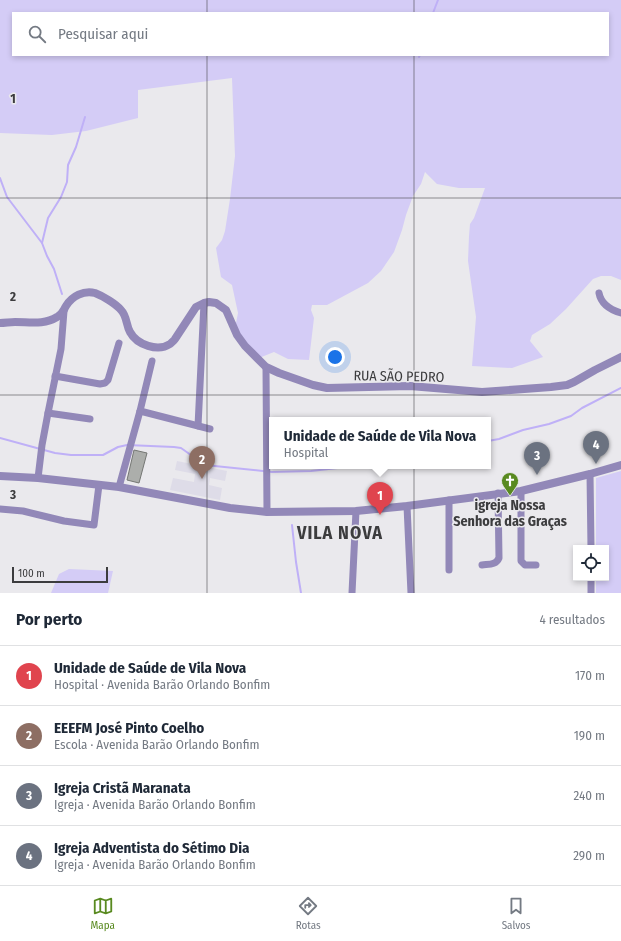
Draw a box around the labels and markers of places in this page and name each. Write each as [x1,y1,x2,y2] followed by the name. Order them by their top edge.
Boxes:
[583,431,609,464] pin: 4
[524,442,550,475] pin: 3
[189,446,215,479] pin: 2
[500,471,520,496] church icon: igreja Nossa Senhora das Graças
[367,482,393,515] pin: 1
[453,497,567,531] place label: igreja Nossa Senhora das Graças

